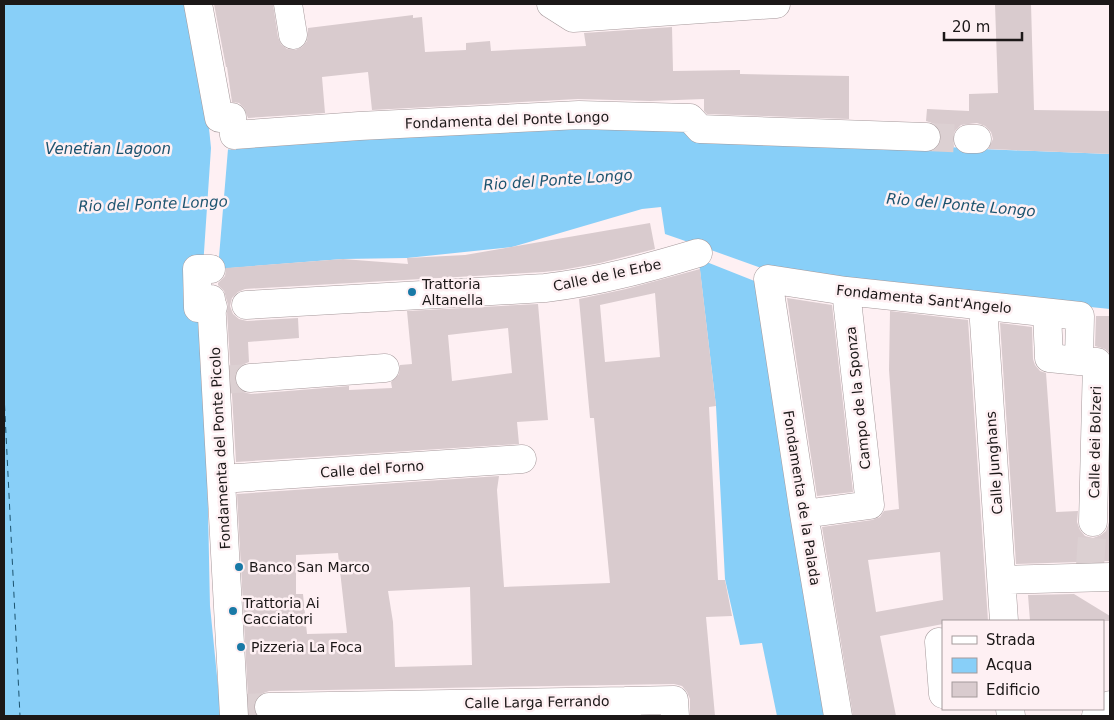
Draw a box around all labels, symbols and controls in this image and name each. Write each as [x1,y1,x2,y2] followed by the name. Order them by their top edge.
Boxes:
[944,10,1022,42] scale bar
[952,18,990,36] text: 20 m
[405,108,609,132] street label: Fondamenta del Ponte Longo
[45,140,171,158] water label: Venetian Lagoon
[483,166,633,194] water label: Rio del Ponte Longo
[886,190,1036,220] water label: Rio del Ponte Longo
[78,192,228,216] water label: Rio del Ponte Longo
[551,256,663,294] street label: Calle de le Erbe
[421,276,483,308] place label: Trattoria Altanella
[836,282,1012,316] street label: Fondamenta Sant'Angelo
[406,286,418,298] marker: Trattoria Altanella
[843,326,873,470] street label: Campo de la Sponza
[207,346,233,550] street label: Fondamenta del Ponte Picolo
[1086,386,1104,498] street label: Calle dei Bolzeri
[780,409,824,587] street label: Fondamenta de la Palada
[982,411,1006,515] street label: Calle Junghans
[320,457,424,481] street label: Calle del Forno
[249,559,370,575] place label: Banco San Marco
[233,561,245,573] marker: Banco San Marco
[242,595,320,627] place label: Trattoria Ai Cacciatori
[227,605,239,617] marker: Trattoria Ai Cacciatori
[942,620,1104,710] legend
[986,631,1035,649] text: Strada
[251,639,362,655] place label: Pizzeria La Foca
[235,641,247,653] marker: Pizzeria La Foca
[986,656,1032,674] text: Acqua
[986,681,1040,699] text: Edificio
[464,693,610,711] street label: Calle Larga Ferrando

